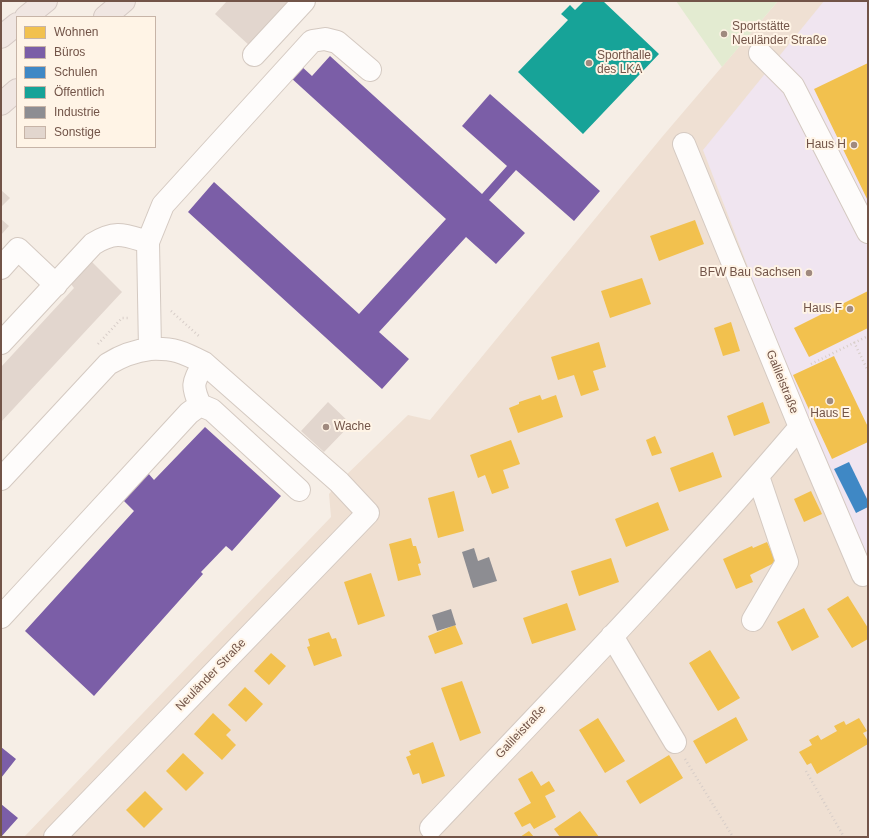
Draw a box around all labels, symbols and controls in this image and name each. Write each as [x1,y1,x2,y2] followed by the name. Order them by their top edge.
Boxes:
[16,16,156,148] legend
[732,20,827,48] place label: Sportstätte Neuländer Straße
[54,25,98,39] text: Wohnen
[719,29,729,39] marker: Sportstätte Neuländer Straße
[54,45,85,59] text: Büros
[597,49,651,77] place label: Sporthalle des LKA
[584,58,594,68] marker: Sporthalle des LKA
[54,65,97,79] text: Schulen
[54,85,104,99] text: Öffentlich
[54,105,100,119] text: Industrie
[54,125,101,139] text: Sonstige
[806,138,846,152] place label: Haus H
[849,140,859,150] marker: Haus H
[700,266,801,280] place label: BFW Bau Sachsen
[804,268,814,278] marker: BFW Bau Sachsen
[803,302,842,316] place label: Haus F
[845,304,855,314] marker: Haus F
[763,348,801,416] street label: Galileistraße
[825,396,835,406] marker: Haus E
[810,407,850,421] place label: Haus E
[334,420,371,434] place label: Wache
[321,422,331,432] marker: Wache
[173,636,249,714] street label: Neuländer Straße
[493,702,549,762] street label: Galileistraße

